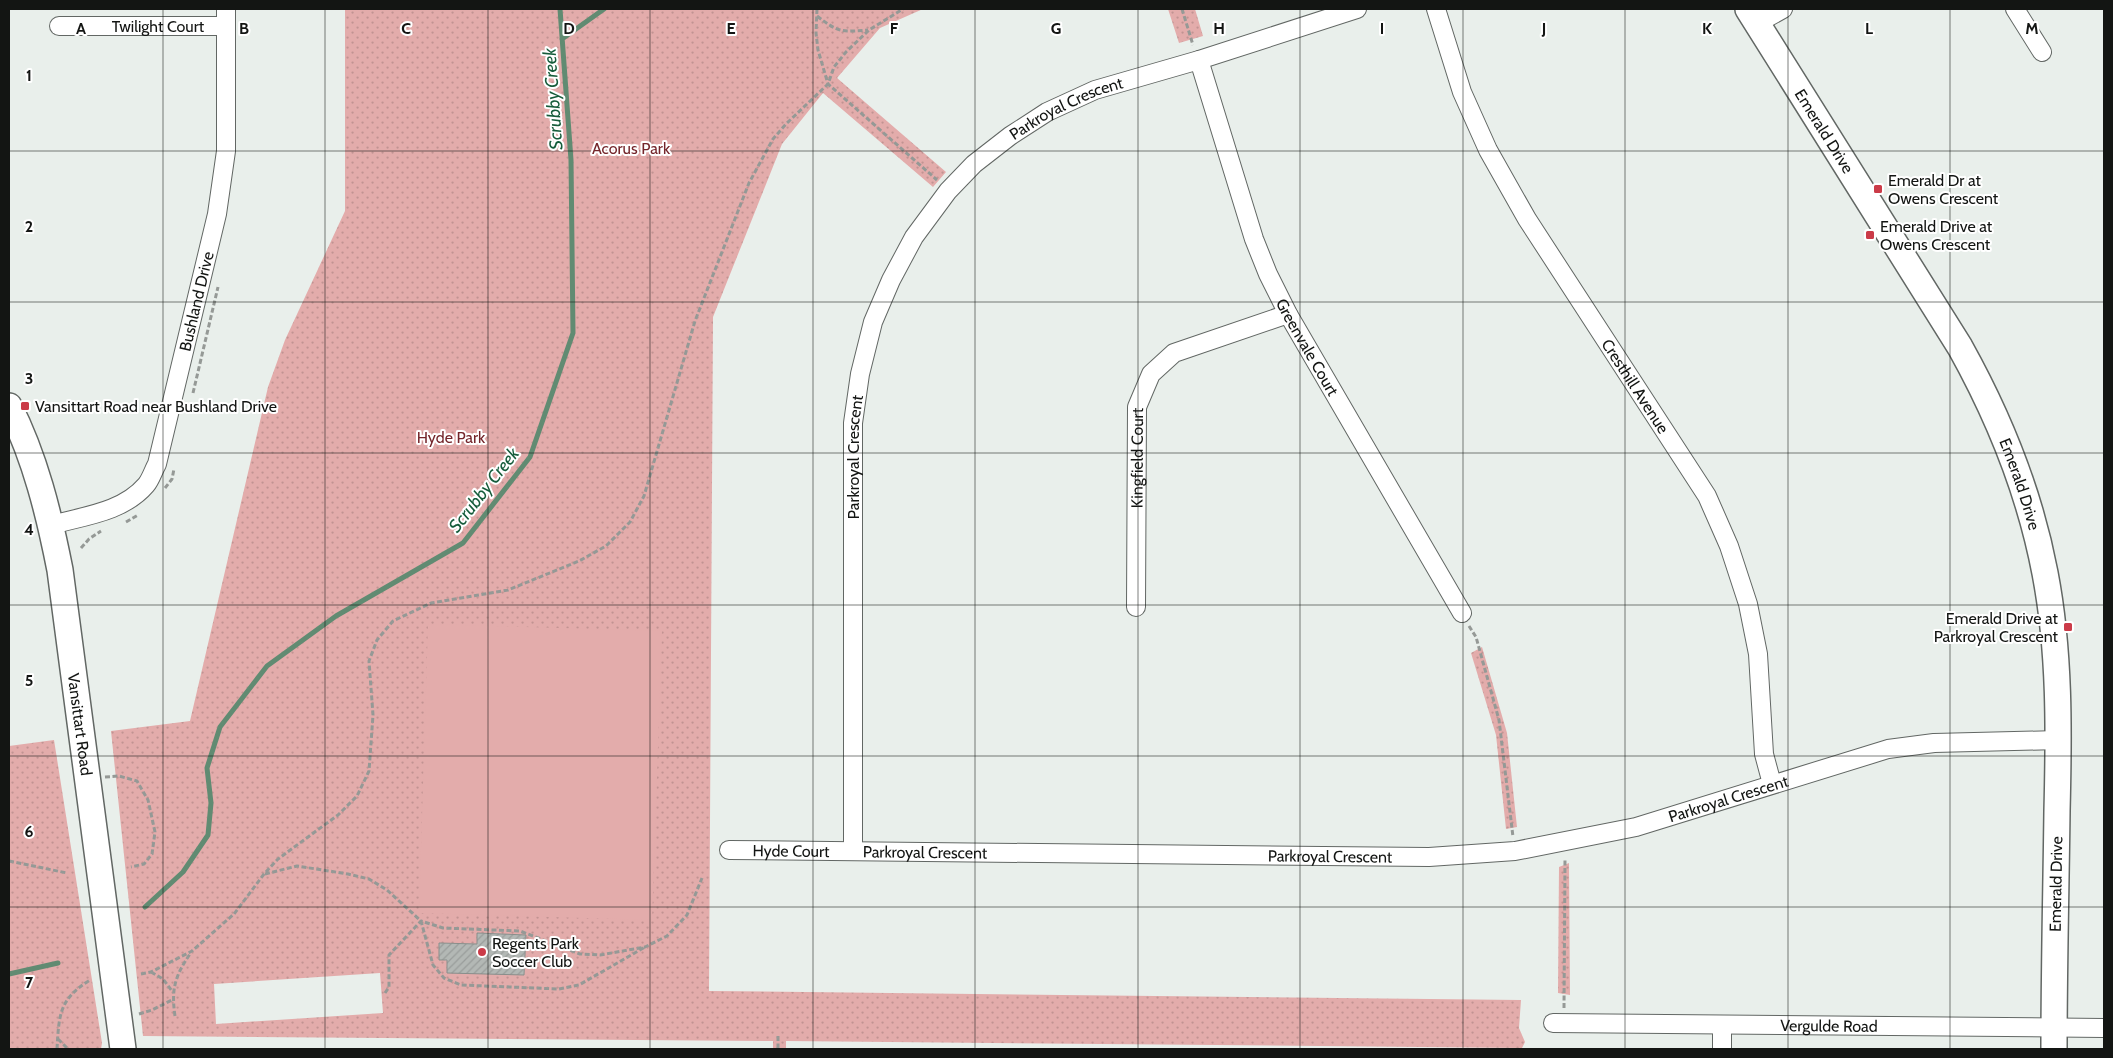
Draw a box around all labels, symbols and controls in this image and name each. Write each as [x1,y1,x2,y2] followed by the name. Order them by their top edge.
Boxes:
[112,17,205,36] street label: Twilight Court
[76,19,86,38] text: A
[239,19,249,38] text: B
[401,19,411,38] text: C
[563,19,575,38] text: D
[726,19,736,38] text: E
[890,19,899,38] text: F
[1051,19,1061,38] text: G
[1213,19,1225,38] text: H
[1380,19,1384,38] text: I
[1541,19,1546,38] text: J
[1702,19,1712,38] text: K
[1865,19,1873,38] text: L
[2025,19,2039,38] text: M
[538,46,568,151] water label: Scrubby Creek
[26,66,32,85] text: 1
[1006,73,1126,143] street label: Parkroyal Crescent
[1791,85,1858,177] street label: Emerald Drive
[592,139,671,158] park label: Acorus Park
[1888,171,1999,208] place label: Emerald Dr at Owens Crescent
[1872,183,1884,195] marker: Emerald Dr at Owens Crescent
[25,217,33,236] text: 2
[1880,217,1993,254] place label: Emerald Drive at Owens Crescent
[1864,229,1876,241] marker: Emerald Drive at Owens Crescent
[175,249,217,353] street label: Bushland Drive
[1272,295,1343,400] street label: Greenvale Court
[1598,335,1673,437] street label: Cresthill Avenue
[25,369,33,388] text: 3
[843,393,866,519] street label: Parkroyal Crescent
[35,397,277,416] place label: Vansittart Road near Bushland Drive
[19,400,31,412] marker: Vansittart Road near Bushland Drive
[1127,407,1146,508] street label: Kingfield Court
[417,428,486,447] park label: Hyde Park
[1996,435,2044,532] street label: Emerald Drive
[444,442,525,537] water label: Scrubby Creek
[24,520,34,539] text: 4
[1934,609,2059,646] place label: Emerald Drive at Parkroyal Crescent
[2062,621,2074,633] marker: Emerald Drive at Parkroyal Crescent
[25,671,33,690] text: 5
[64,672,96,777] street label: Vansittart Road
[1666,771,1791,826] street label: Parkroyal Crescent
[25,822,34,841] text: 6
[2046,836,2066,932] street label: Emerald Drive
[752,841,830,861] street label: Hyde Court
[863,842,988,862] street label: Parkroyal Crescent
[1268,846,1393,866] street label: Parkroyal Crescent
[492,934,580,971] place label: Regents Park Soccer Club
[476,946,488,958] marker: Regents Park Soccer Club
[25,973,34,992] text: 7
[1780,1016,1878,1035] street label: Vergulde Road

